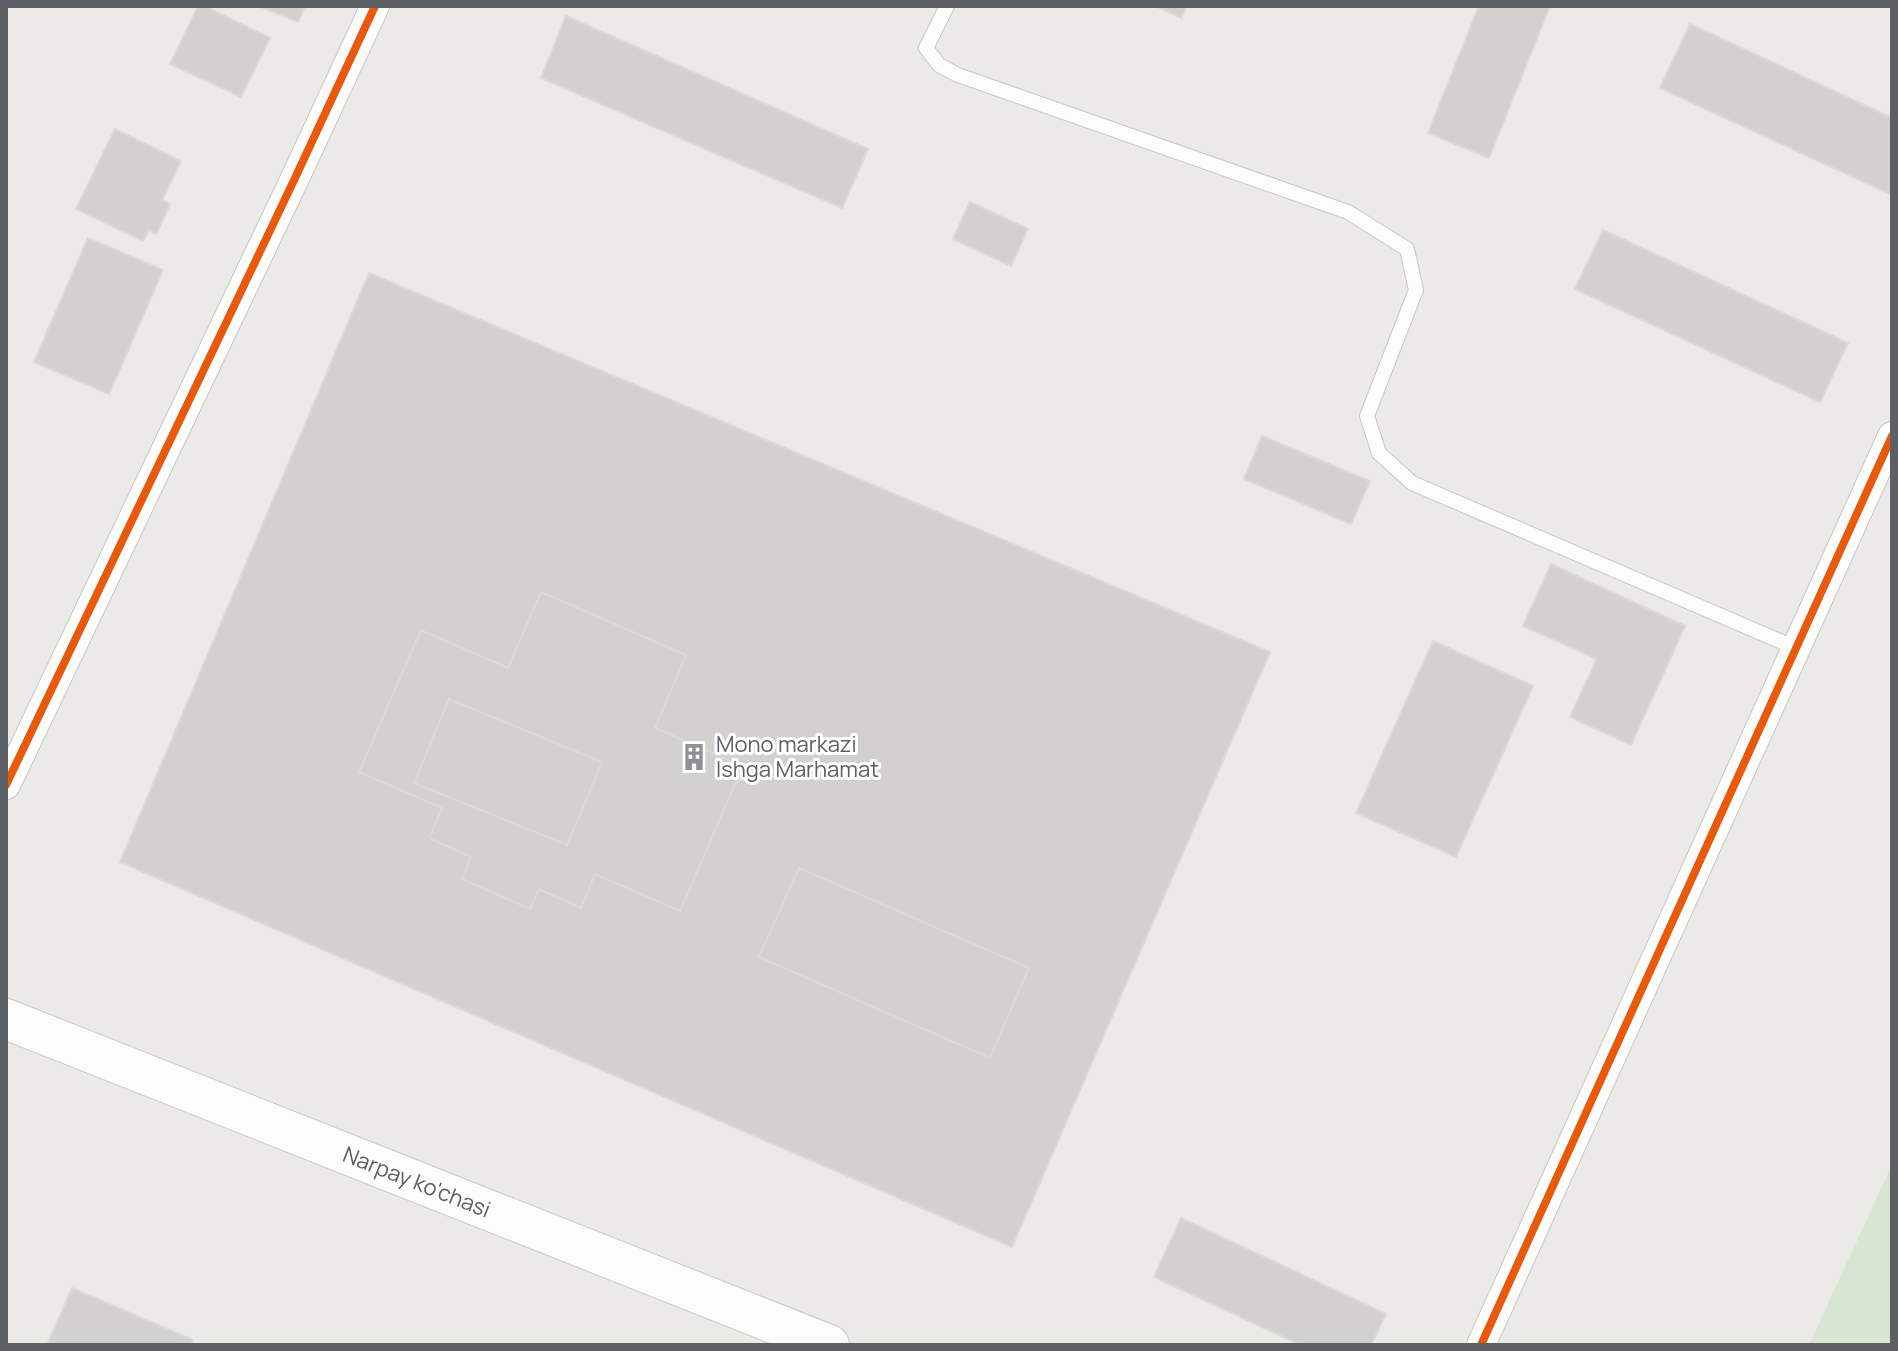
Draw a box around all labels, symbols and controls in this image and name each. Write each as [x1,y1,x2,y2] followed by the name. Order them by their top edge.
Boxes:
[716,729,879,784] place label: Mono markazi Ishga Marhamat
[679,742,709,772] building icon: Mono markazi Ishga Marhamat
[339,1139,495,1224] street label: Narpay ko'chasi

